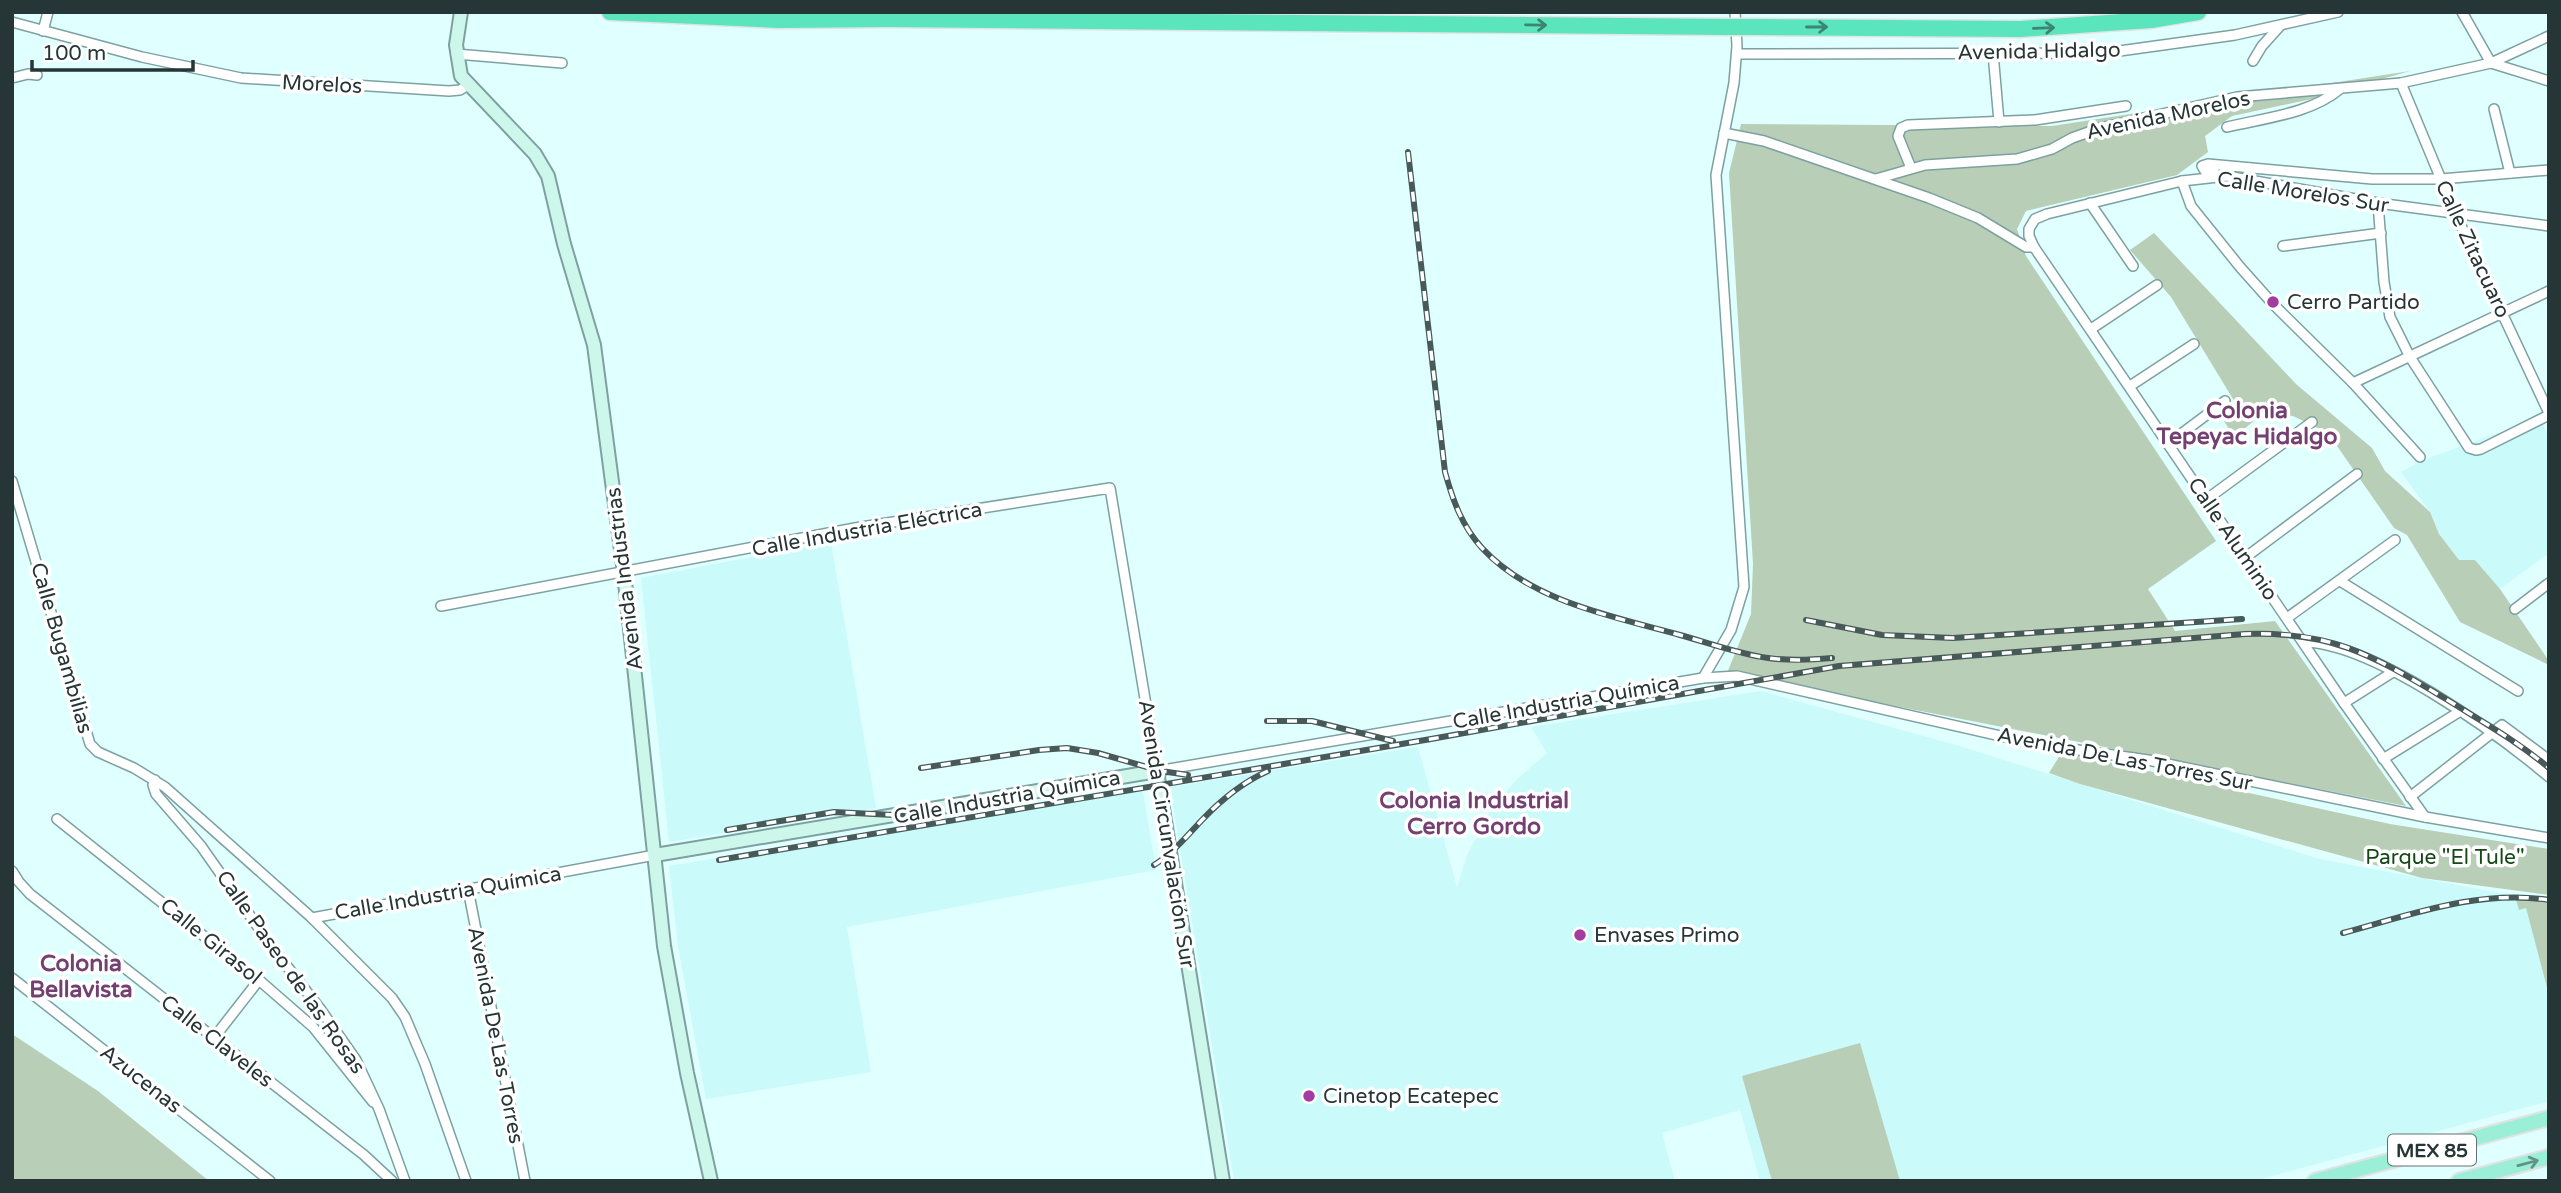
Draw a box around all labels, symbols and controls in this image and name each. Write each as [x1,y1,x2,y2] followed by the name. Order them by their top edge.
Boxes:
[1524,18,1547,32] one-way arrow
[1805,21,1828,34] one-way arrow
[2033,21,2056,34] one-way arrow
[32,28,192,72] scale bar
[1957,38,2121,65] street label: Avenida Hidalgo
[42,41,106,66] text: 100 m
[281,70,363,99] street label: Morelos
[2084,86,2252,145] street label: Avenida Morelos
[2215,167,2391,218] street label: Calle Morelos Sur
[2430,176,2515,322] street label: Calle Zitacuaro
[2287,290,2420,315] place label: Cerro Partido
[2265,294,2281,310] marker: Cerro Partido
[2156,397,2337,451] district label: Colonia Tepeyac Hidalgo
[2182,473,2283,606] street label: Calle Aluminio
[601,486,648,672] street label: Avenida Industrias
[750,497,984,562] street label: Calle Industria Eléctrica
[25,560,98,736] street label: Calle Bugambilias
[1451,670,1681,735] street label: Calle Industria Química
[1133,698,1200,970] street label: Avenida Circunvalación Sur
[1995,722,2255,797] street label: Avenida De Las Torres Sur
[892,765,1122,830] street label: Calle Industria Química
[1379,787,1569,841] district label: Colonia Industrial Cerro Gordo
[2365,845,2525,870] park label: Parque "El Tule"
[333,861,563,926] street label: Calle Industria Química
[211,866,370,1079] street label: Calle Paseo de las Rosas
[155,893,266,990] street label: Calle Girasol
[1594,923,1739,948] place label: Envases Primo
[462,925,529,1146] street label: Avenida De Las Torres
[1572,927,1588,943] marker: Envases Primo
[29,950,133,1004] district label: Colonia Bellavista
[156,990,278,1093] street label: Calle Claveles
[95,1040,186,1119] street label: Azucenas
[1323,1084,1499,1109] place label: Cinetop Ecatepec
[1301,1088,1317,1104] marker: Cinetop Ecatepec
[2388,1134,2476,1166] road number: MEX 85
[2516,1155,2538,1168] one-way arrow

